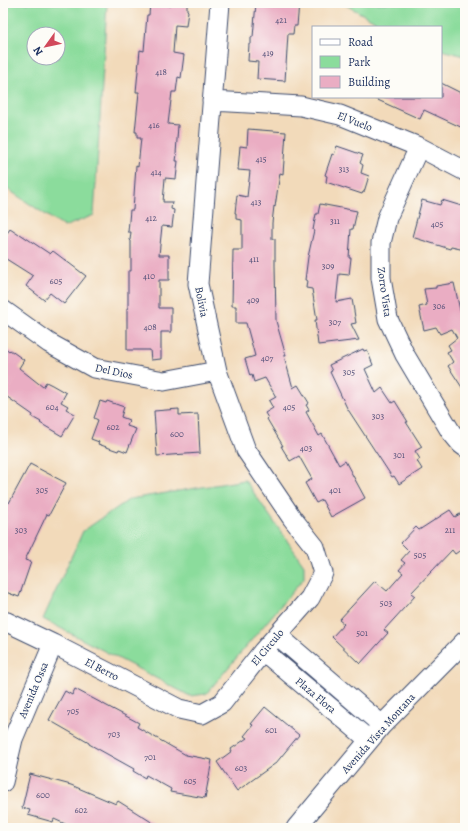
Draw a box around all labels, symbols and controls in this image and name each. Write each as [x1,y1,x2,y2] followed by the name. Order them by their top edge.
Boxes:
[275,14,287,26] house number: 421
[26,26,66,66] north arrow
[312,26,442,98] legend
[348,34,374,50] text: Road
[30,44,47,59] text: N
[262,47,274,59] house number: 419
[348,54,371,70] text: Park
[155,66,167,78] house number: 418
[348,74,390,90] text: Building
[335,108,375,135] street label: El Vuelo
[148,119,160,131] house number: 416
[255,153,267,165] house number: 415
[339,163,350,175] house number: 313
[150,166,162,178] house number: 414
[251,196,262,208] house number: 413
[145,212,157,224] house number: 412
[330,215,340,227] house number: 311
[431,218,443,230] house number: 405
[249,253,259,265] house number: 411
[322,260,334,272] house number: 309
[374,266,396,319] street label: Zorro Vista
[143,270,155,282] house number: 410
[50,275,63,287] house number: 605
[191,286,212,320] street label: Bolivia
[247,294,259,306] house number: 409
[433,300,445,312] house number: 306
[329,316,341,328] house number: 307
[143,321,157,333] house number: 408
[261,352,274,364] house number: 407
[94,360,134,383] street label: Del Dios
[343,366,355,378] house number: 305
[45,401,59,413] house number: 604
[283,401,295,413] house number: 405
[372,410,384,422] house number: 303
[106,421,120,433] house number: 602
[170,428,184,440] house number: 600
[300,442,313,454] house number: 403
[393,449,405,461] house number: 301
[36,484,48,496] house number: 305
[329,484,341,496] house number: 401
[15,524,27,536] house number: 303
[445,524,455,536] house number: 211
[414,549,426,561] house number: 505
[380,597,392,609] house number: 503
[247,625,288,669] street label: El Circulo
[356,627,368,639] house number: 501
[82,654,122,685] street label: El Berro
[14,659,52,722] street label: Avenida Ossa
[292,674,340,718] street label: Plaza Flora
[338,689,419,778] street label: Avenida Vista Montana
[67,705,79,717] house number: 705
[265,724,277,736] house number: 601
[108,728,120,740] house number: 703
[144,751,156,763] house number: 701
[235,762,248,774] house number: 603
[184,775,197,787] house number: 605
[36,789,50,801] house number: 600
[74,804,88,816] house number: 602

